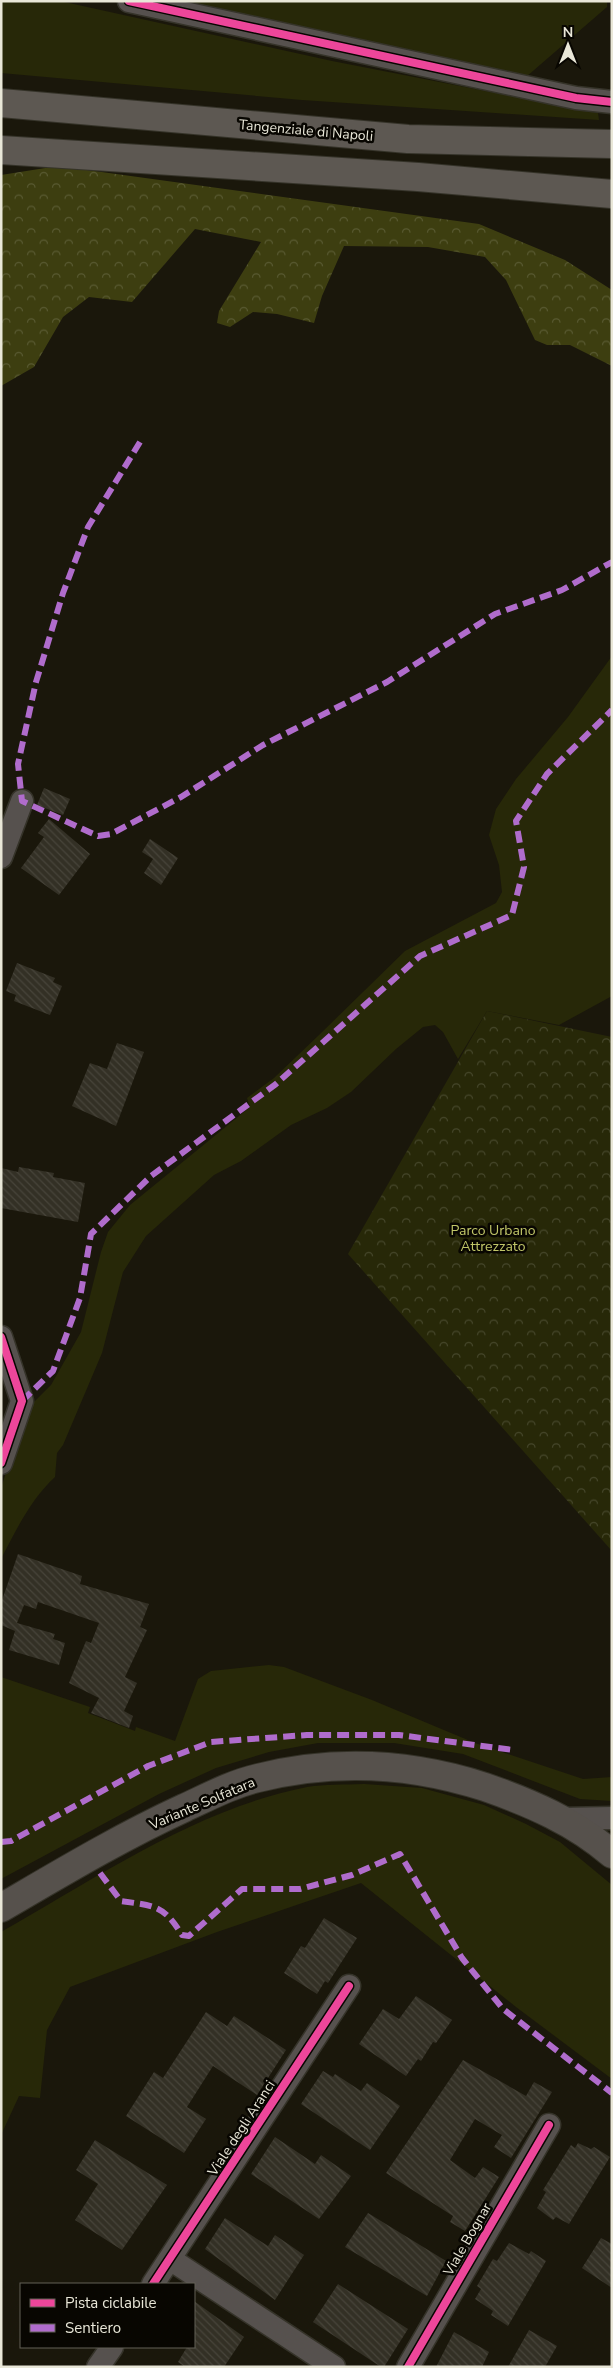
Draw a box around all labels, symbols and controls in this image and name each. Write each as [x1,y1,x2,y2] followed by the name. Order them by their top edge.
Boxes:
[543,20,593,70] north arrow
[563,23,573,42] text: N
[238,115,374,146] street label: Tangenziale di Napoli
[450,1221,536,1256] park label: Parco Urbano Attrezzato
[146,1773,258,1835] street label: Variante Solfatara
[203,2077,279,2181] street label: Viale degli Aranci
[438,2199,496,2280] street label: Viale Bognar
[20,2283,195,2348] legend
[65,2293,157,2313] text: Pista ciclabile
[65,2318,121,2338] text: Sentiero

